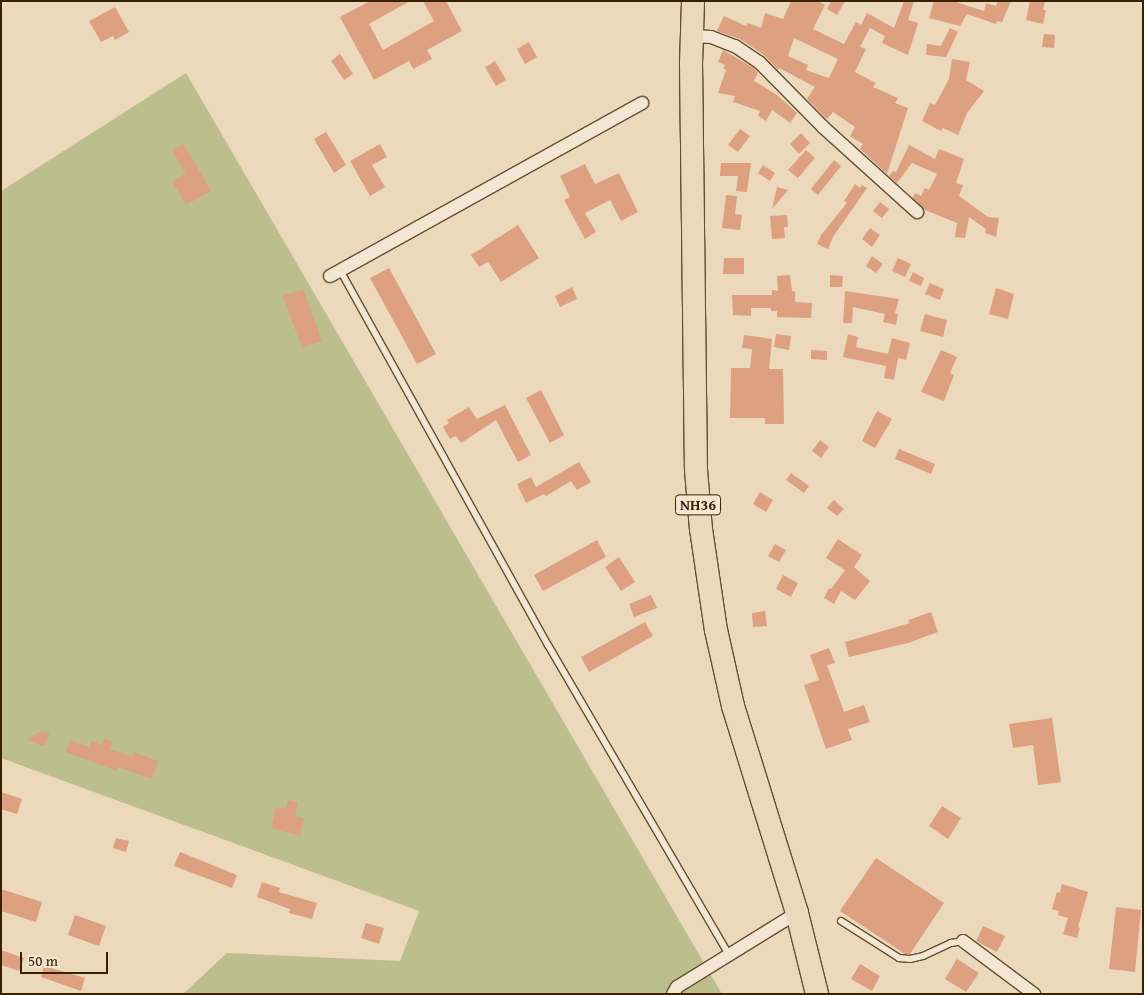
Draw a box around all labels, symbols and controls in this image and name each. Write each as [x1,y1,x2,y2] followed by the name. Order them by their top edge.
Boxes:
[674,492,722,518] road number: NH36
[22,942,110,974] scale bar
[28,950,58,971] text: 50 m

